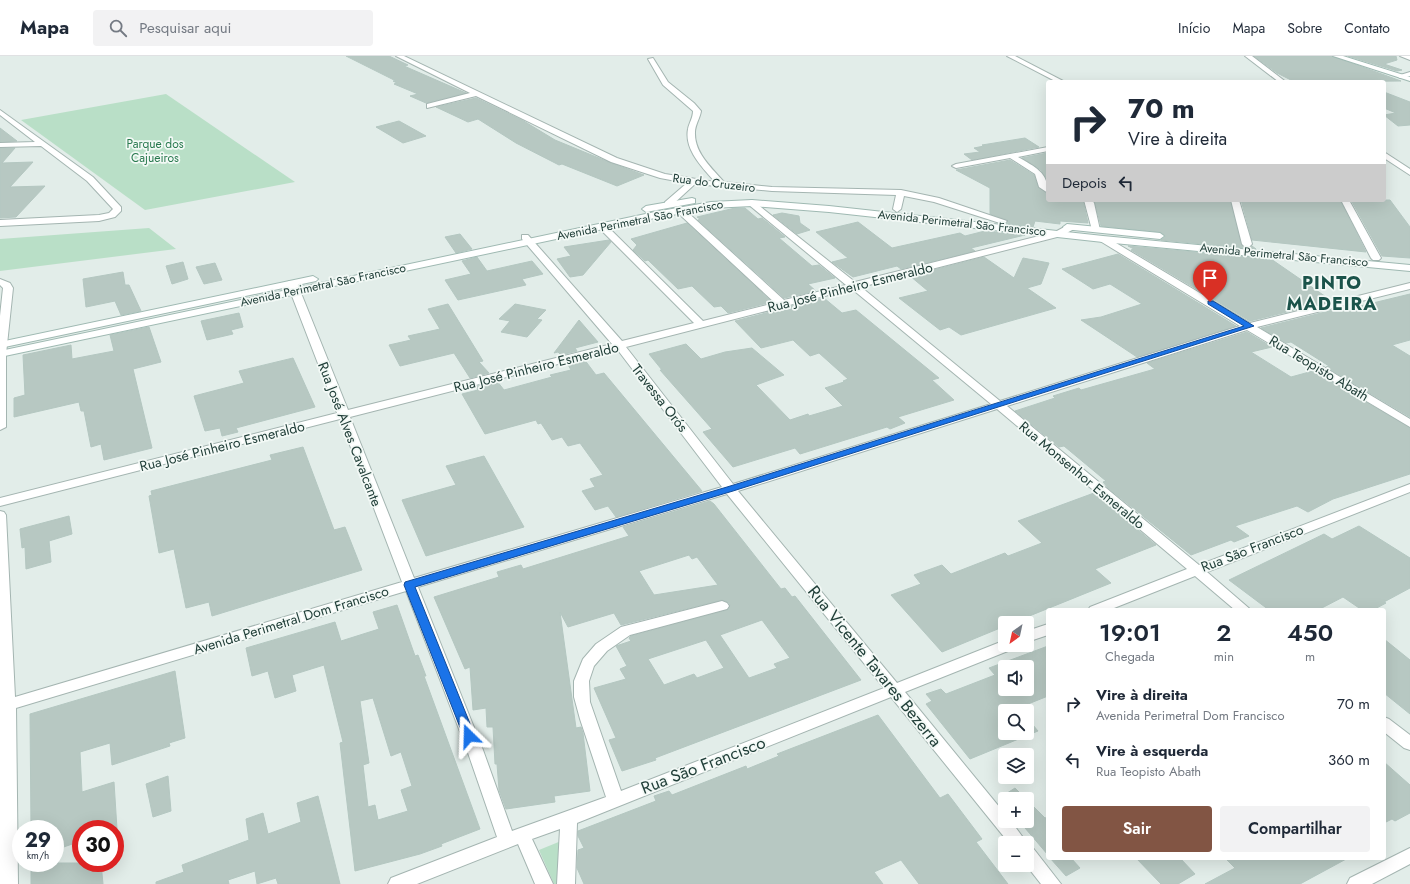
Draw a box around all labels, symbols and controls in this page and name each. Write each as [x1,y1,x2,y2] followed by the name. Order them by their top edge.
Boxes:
[93,10,373,46] search box
[20,14,69,41] text: Mapa
[107,17,129,39] icon: search
[139,17,231,39] text: Pesquisar aqui
[1178,18,1210,38] text: Início
[1232,18,1265,38] text: Mapa
[1287,18,1322,38] text: Sobre
[1344,18,1390,38] text: Contato
[1128,88,1195,129] text: 70 m
[1062,96,1114,148] icon: right
[1128,126,1227,152] text: Vire à direita
[126,135,184,167] park label: Parque dos Cajueiros
[672,169,757,197] street label: Rua do Cruzeiro
[1062,172,1107,194] text: Depois
[1115,172,1137,194] icon: left
[555,195,725,245] street label: Avenida Perimetral São Francisco
[877,205,1047,241] street label: Avenida Perimetral São Francisco
[1199,239,1369,271] street label: Avenida Perimetral São Francisco
[765,257,935,317] street label: Rua José Pinheiro Esmeraldo
[238,259,408,311] street label: Avenida Perimetral São Francisco
[1193,261,1227,302] pin
[1199,267,1221,289] icon: arrive
[1287,270,1377,317] district label: PINTO MADEIRA
[1265,330,1373,406] street label: Rua Teopisto Abath
[451,337,621,397] street label: Rua José Pinheiro Esmeraldo
[313,359,387,509] street label: Rua José Alves Cavalcante
[627,360,693,436] street label: Travessa Orós
[137,416,307,476] street label: Rua José Pinheiro Esmeraldo
[1015,416,1149,534] street label: Rua Monsenhor Esmeraldo
[1198,519,1306,577] street label: Rua São Francisco
[802,580,948,752] street label: Rua Vicente Tavares Bezerra
[191,581,391,659] street label: Avenida Perimetral Dom Francisco
[1099,615,1161,650] text: 19:01
[1216,615,1231,650] text: 2
[1287,615,1333,650] text: 450
[998,616,1034,652] north arrow
[998,616,1034,872] map controls
[1105,647,1155,666] text: Chegada
[1214,647,1234,666] text: min
[1305,647,1315,666] text: m
[998,660,1034,696] button: sound
[1096,684,1188,706] text: Vire à direita
[1062,693,1084,715] icon: right
[1337,693,1370,715] text: 70 m
[998,704,1034,740] button: search
[1096,706,1285,725] text: Avenida Perimetral Dom Francisco
[448,715,490,757] position arrow
[637,730,769,800] street label: Rua São Francisco
[1096,740,1208,762] text: Vire à esquerda
[998,748,1034,784] button: layers
[1062,749,1084,771] icon: left
[1328,749,1370,771] text: 360 m
[1096,762,1201,781] text: Rua Teopisto Abath
[998,792,1034,828] button: +
[1062,806,1212,852] button: Sair
[1220,806,1370,852] button: Compartilhar
[72,820,124,872] speed limit sign: 30
[25,826,51,855] text: 29
[998,836,1034,872] button: −
[27,848,49,863] text: km/h

